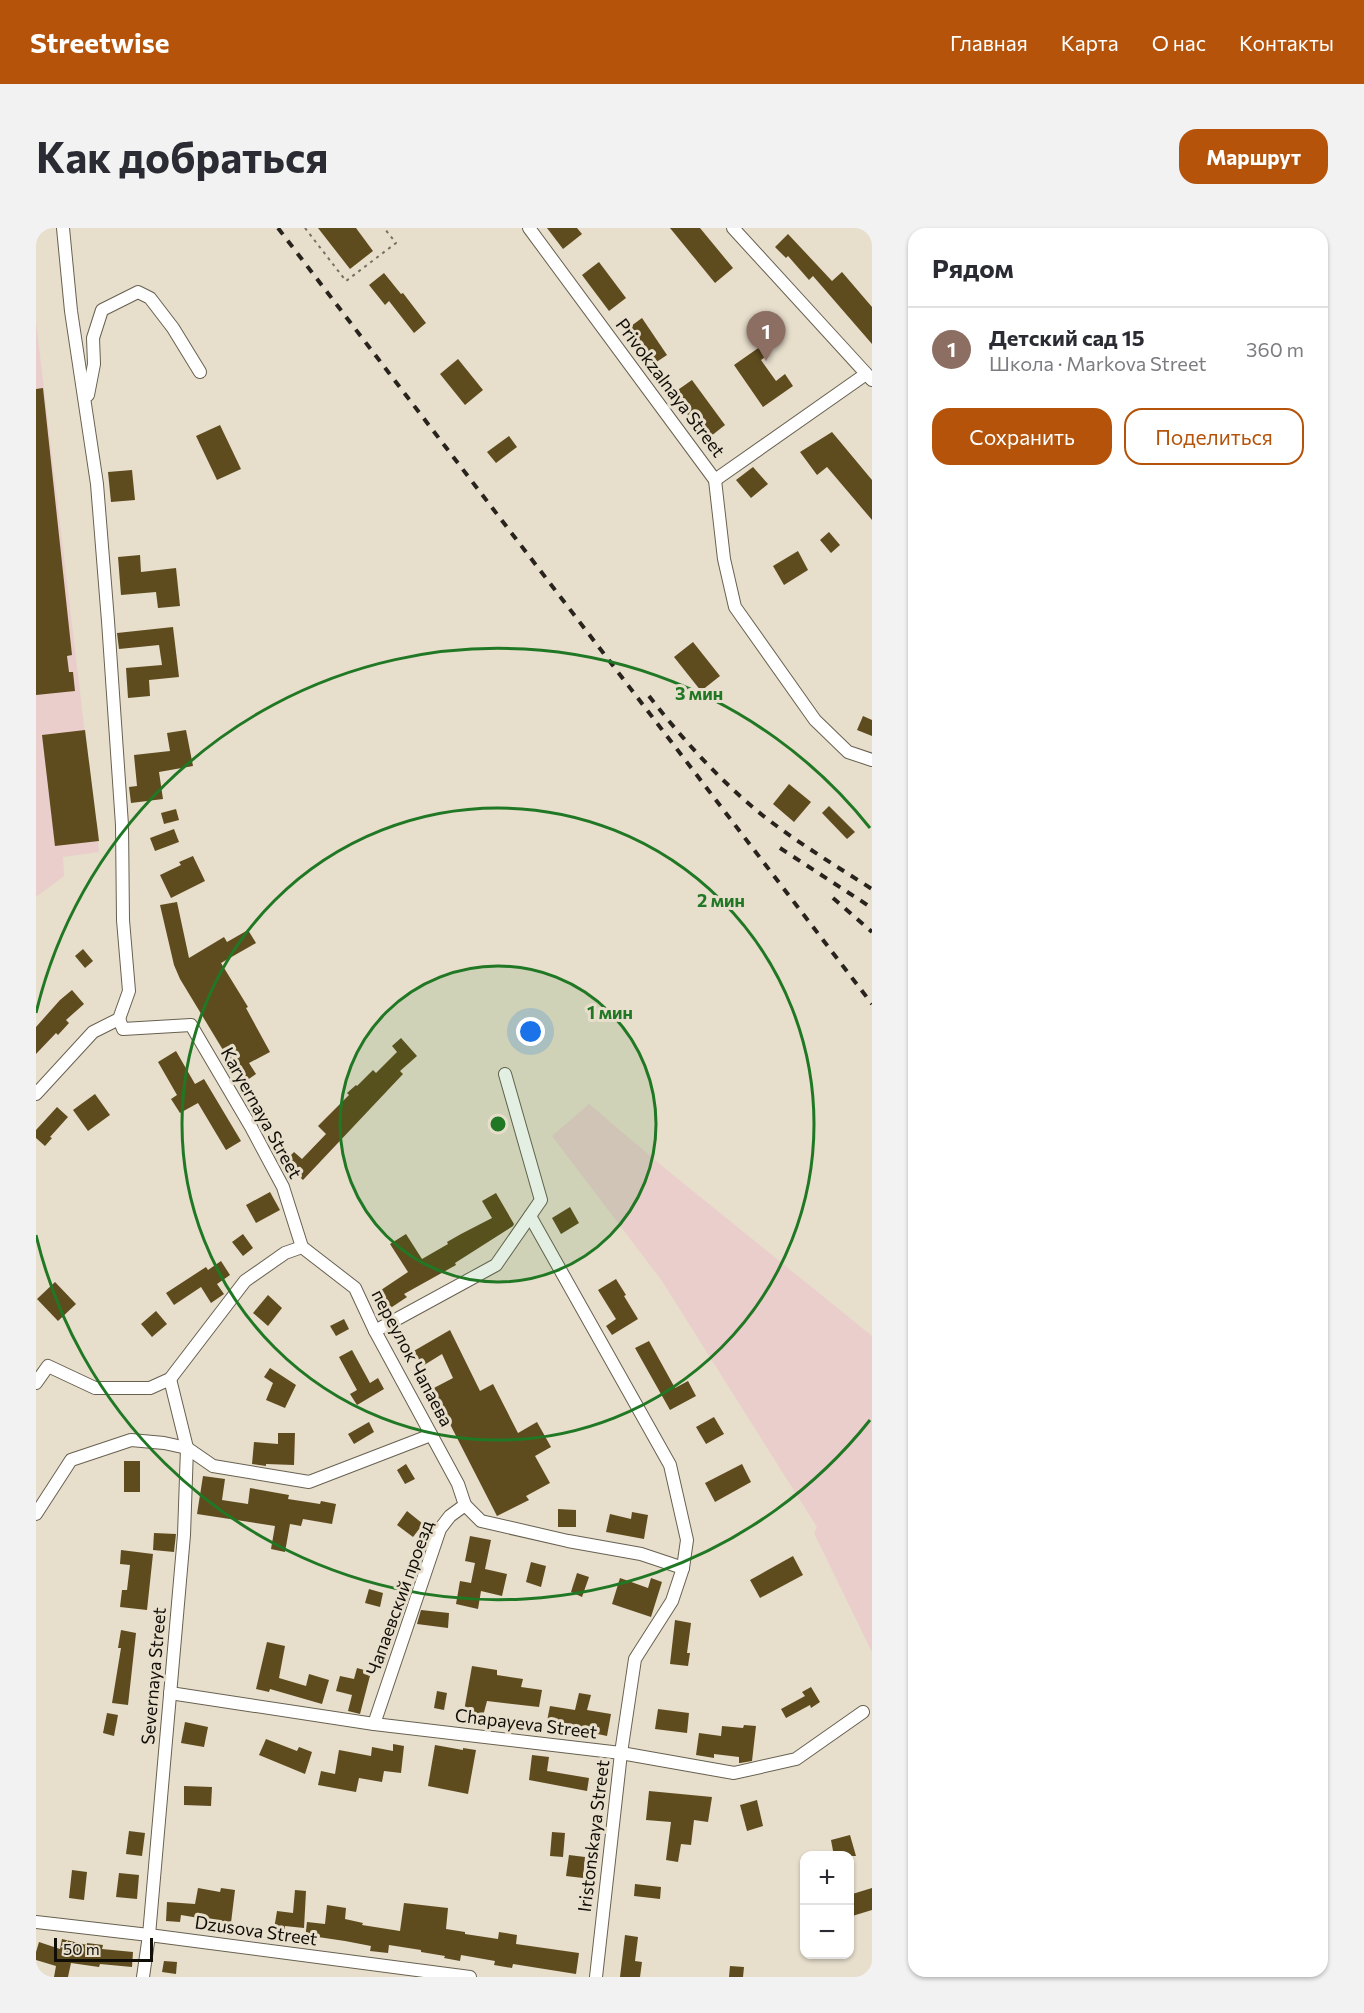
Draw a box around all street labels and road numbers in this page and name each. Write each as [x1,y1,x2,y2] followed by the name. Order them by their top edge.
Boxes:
[611,314,730,461] street label: Privokzalnaya Street
[217,1043,307,1182] street label: Karyernaya Street
[368,1285,458,1430] street label: переулок Чапаева
[361,1517,437,1678] street label: Чапаевский проезд
[136,1606,170,1746] street label: Severnaya Street
[454,1703,598,1743] street label: Chapayeva Street
[573,1758,613,1913] street label: Iristonskaya Street
[193,1911,319,1950] street label: Dzusova Street

